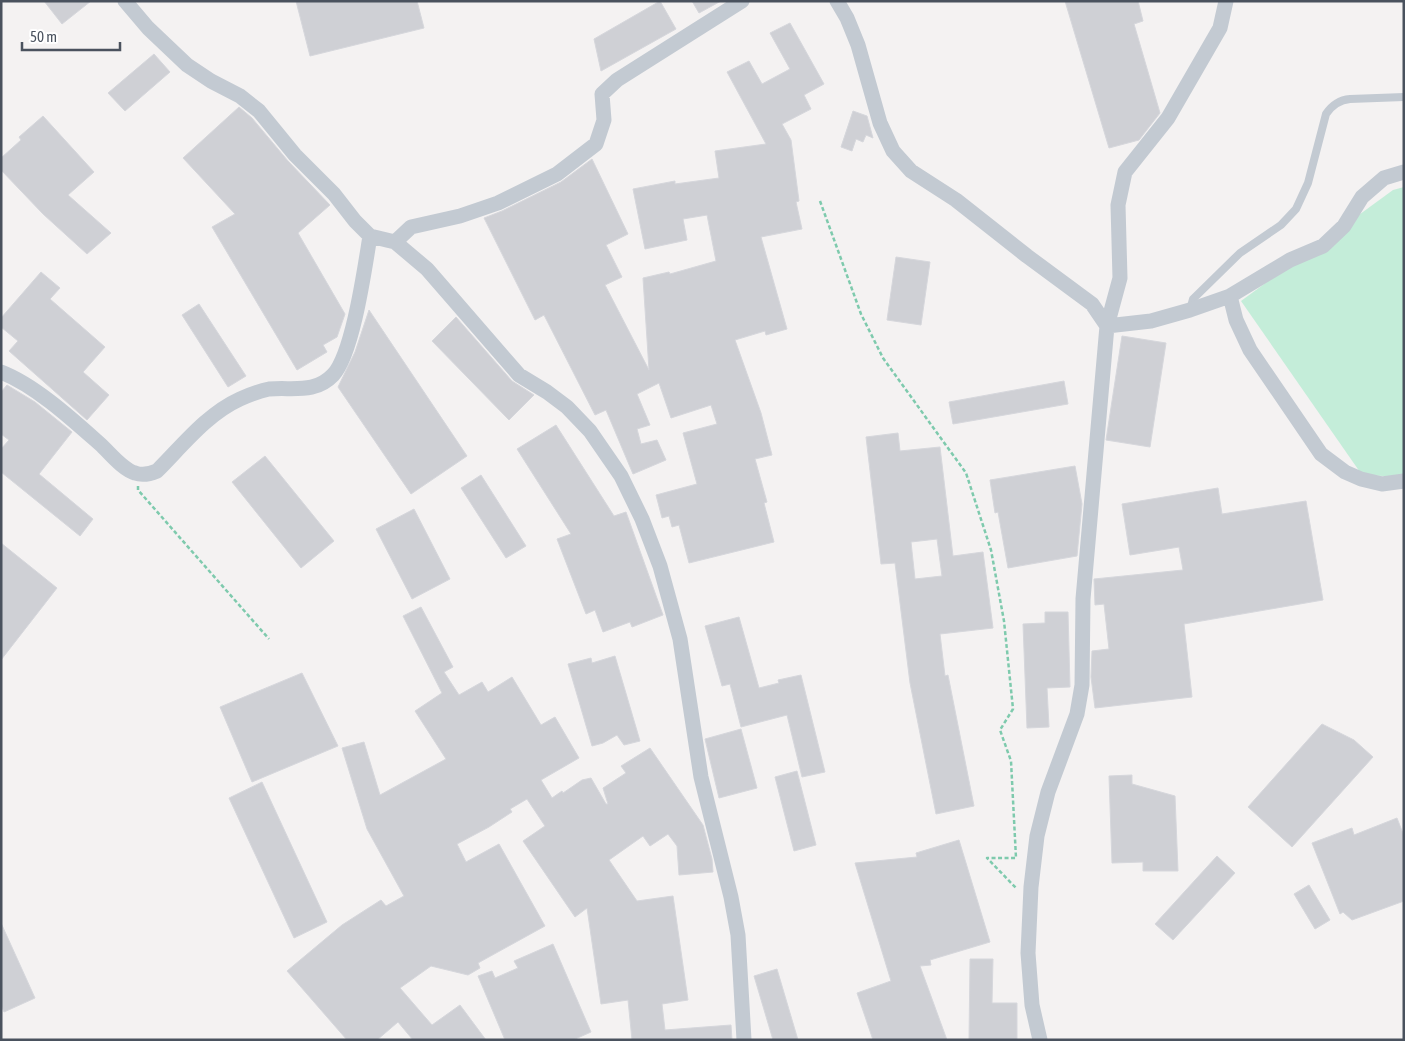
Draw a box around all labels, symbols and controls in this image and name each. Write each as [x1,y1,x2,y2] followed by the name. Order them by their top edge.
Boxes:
[22,20,120,52] scale bar
[30,28,57,45] text: 50 m

